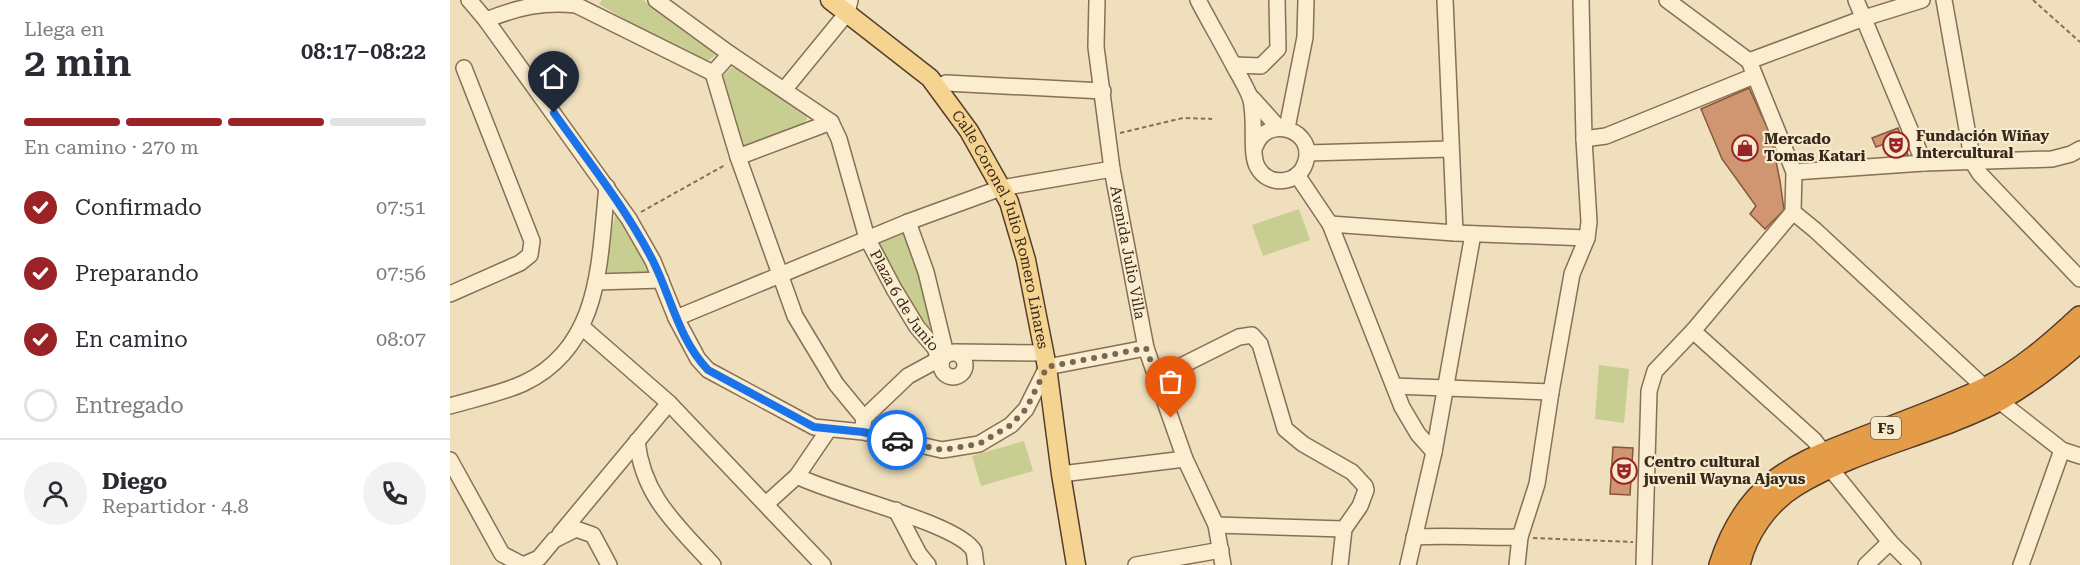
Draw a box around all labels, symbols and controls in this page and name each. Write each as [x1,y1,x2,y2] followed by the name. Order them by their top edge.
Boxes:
[24,17,104,41] text: Llega en
[301,39,426,64] text: 08:17–08:22
[24,40,131,86] text: 2 min
[528,51,579,113] pin
[537,60,570,93] icon: home
[948,107,1052,350] street label: Calle Coronel Julio Romero Linares
[1916,127,2049,162] place label: Fundación Wiñay Intercultural
[1764,130,1866,165] place label: Mercado Tomas Katari
[1881,130,1911,160] theatre icon: Fundación Wiñay Intercultural
[1730,133,1760,163] shop icon: Mercado Tomas Katari
[24,135,199,159] text: En camino · 270 m
[1106,184,1149,321] street label: Avenida Julio Villa
[24,191,57,224] icon: check
[75,195,202,220] text: Confirmado
[376,195,426,219] text: 07:51
[866,247,943,355] street label: Plaza 6 de Junio
[24,257,57,290] icon: check
[75,261,199,286] text: Preparando
[376,261,426,285] text: 07:56
[24,323,57,356] icon: check
[75,327,188,352] text: En camino
[376,327,426,351] text: 08:07
[1145,356,1196,418] pin
[1154,365,1187,398] icon: bag
[75,393,184,418] text: Entregado
[867,410,927,470] courier
[1871,417,1901,439] road number: F5
[881,424,914,457] icon: car
[1642,453,1806,488] place label: Centro cultural juvenil Wayna Ajayus
[1609,456,1639,486] theatre icon: Centro cultural juvenil Wayna Ajayus
[24,462,87,525] button: person
[363,462,426,525] button: phone
[102,469,167,494] text: Diego
[102,494,249,518] text: Repartidor · 4.8

